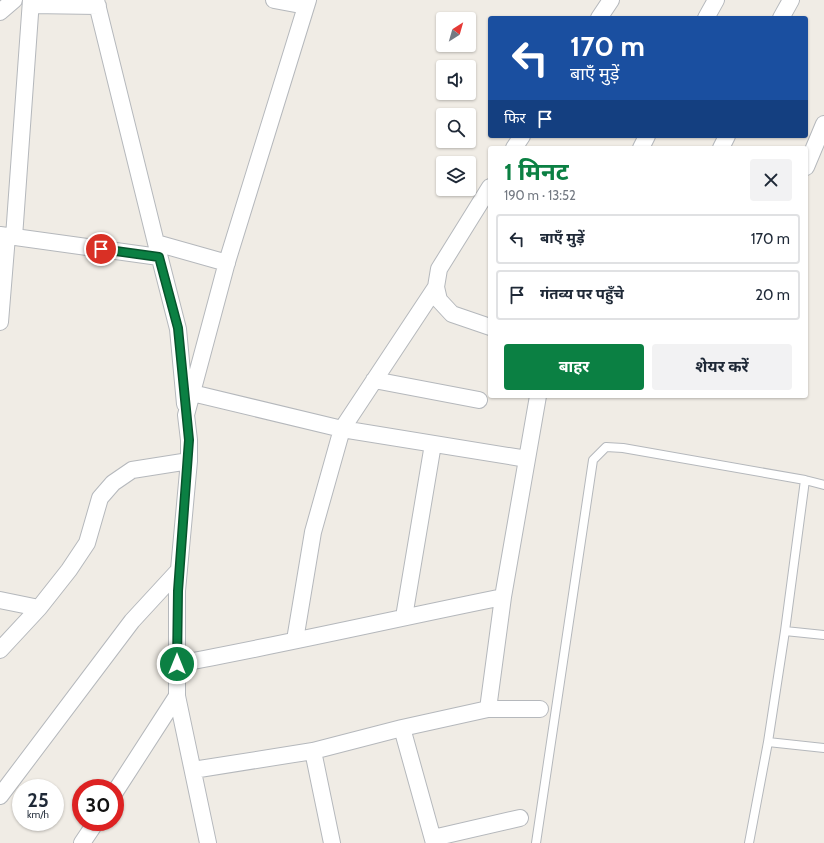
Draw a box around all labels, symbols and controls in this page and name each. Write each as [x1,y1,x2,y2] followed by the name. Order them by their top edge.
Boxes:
[436,12,476,52] north arrow
[436,12,476,196] map controls
[570,29,645,63] text: 170 m
[504,32,556,84] icon: left
[436,60,476,100] button: sound
[570,63,619,85] text: बाएँ मुड़ें
[436,108,476,148] button: search
[534,108,556,130] icon: arrive
[504,109,526,127] text: फिर
[436,156,476,196] button: layers
[504,157,569,186] text: 1 मिनट
[750,159,792,201] button: close
[504,187,576,203] text: 190 m · 13:52
[506,228,528,250] icon: left
[540,229,585,247] text: बाएँ मुड़ें
[751,230,790,248] text: 170 m
[84,232,118,266] pin
[90,238,112,260] icon: arrive
[506,284,528,306] icon: arrive
[540,285,624,303] text: गंतव्य पर पहुँचे
[755,286,790,304] text: 20 m
[504,344,644,390] button: बाहर
[652,344,792,390] button: शेयर करें
[156,643,198,685] position arrow
[72,779,124,831] speed limit sign: 30
[27,788,49,812] text: 25
[27,808,49,821] text: km/h

